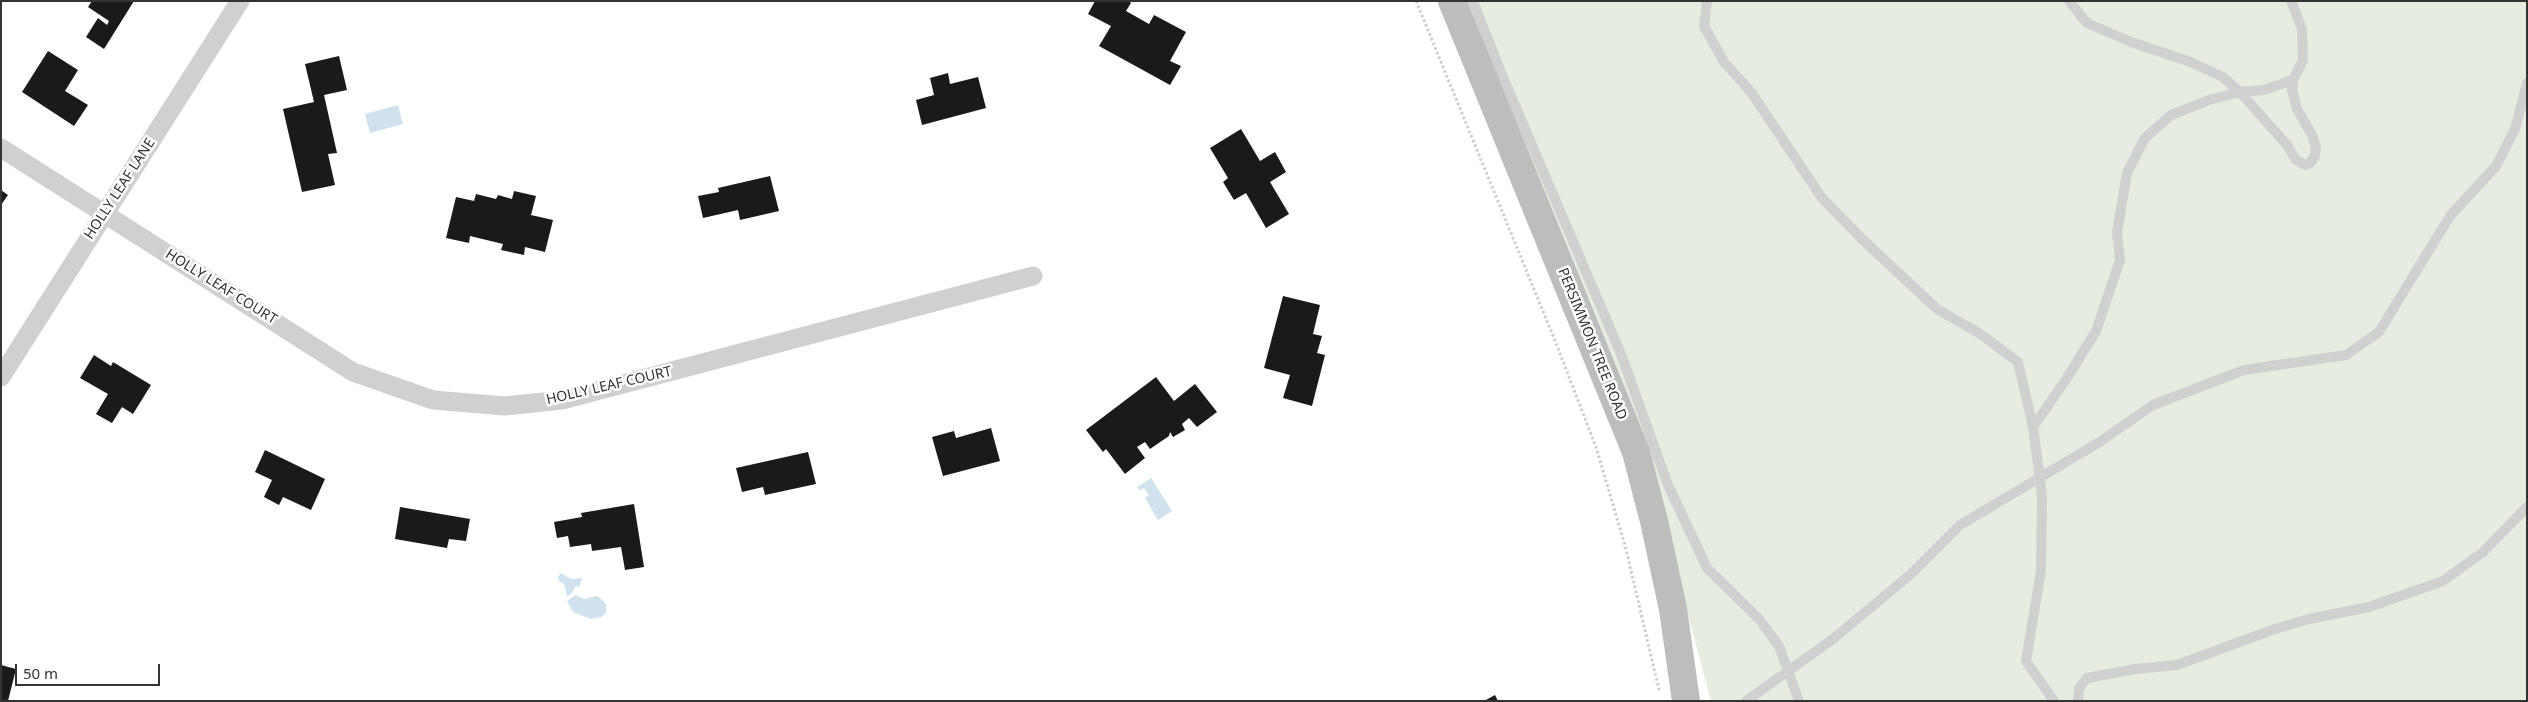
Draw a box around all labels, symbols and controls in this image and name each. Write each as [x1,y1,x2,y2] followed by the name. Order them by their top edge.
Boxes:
[81,135,159,243] street label: HOLLY LEAF LANE
[162,246,280,328] street label: HOLLY LEAF COURT
[1554,266,1630,422] street label: PERSIMMON TREE ROAD
[545,363,673,409] street label: HOLLY LEAF COURT
[18,654,162,686] scale bar
[23,663,58,683] text: 50 m

